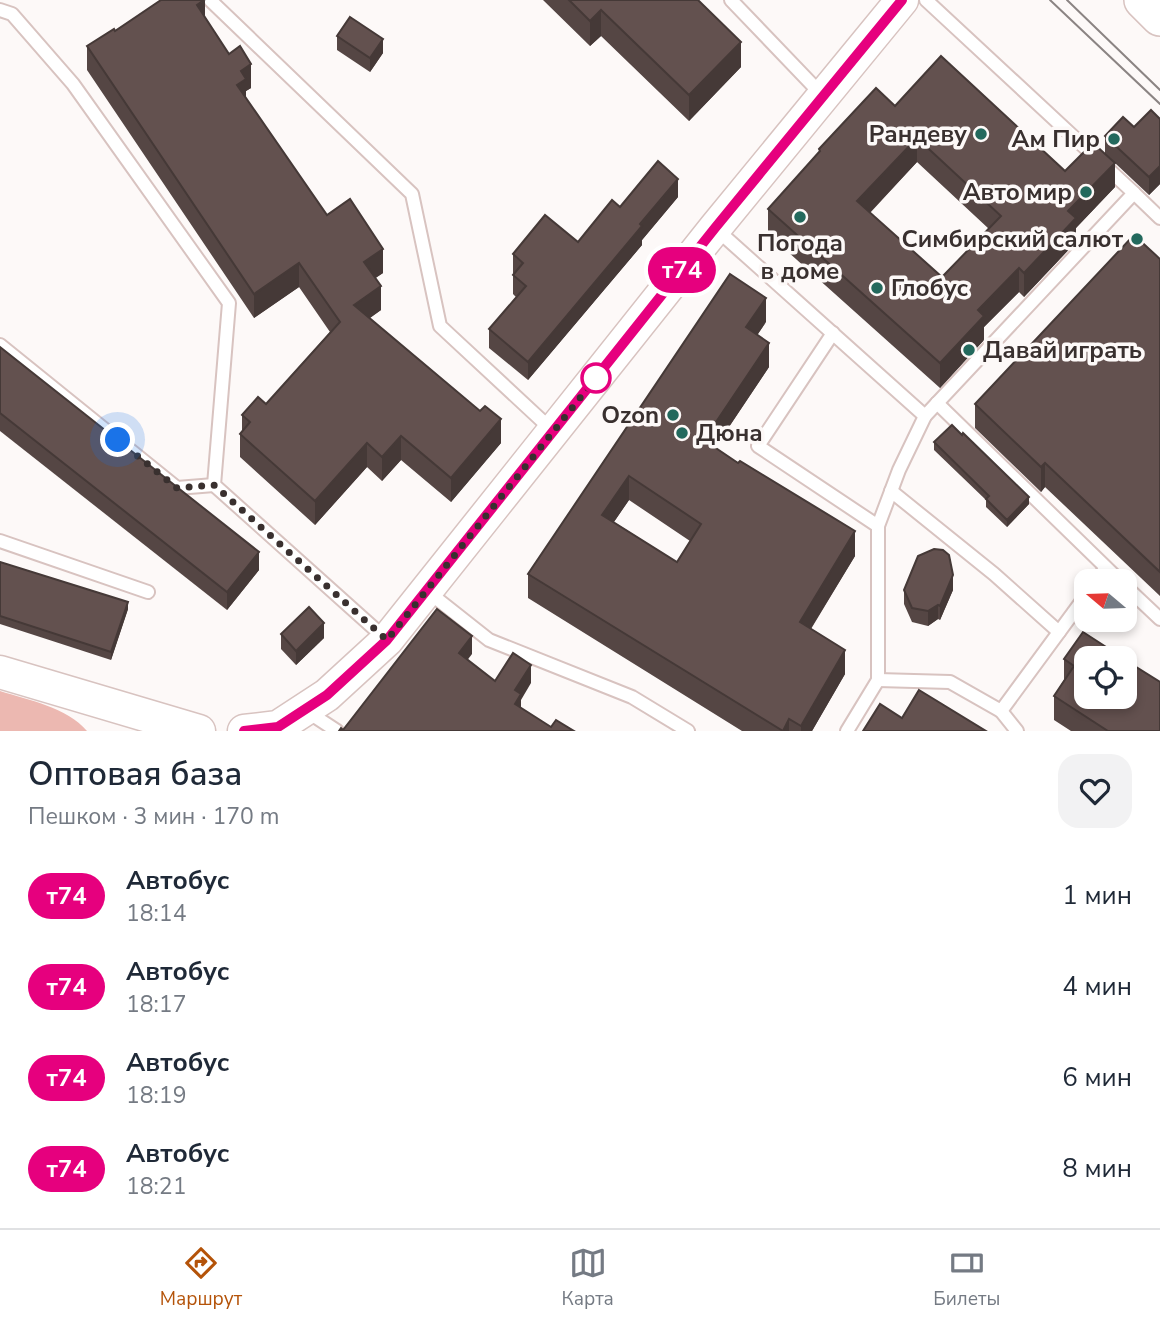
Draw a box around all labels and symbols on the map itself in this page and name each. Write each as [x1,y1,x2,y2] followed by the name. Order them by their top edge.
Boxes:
[869,118,967,150] place label: Рандеву
[1012,123,1100,155] place label: Ам Пир
[973,126,989,142] marker: Рандеву
[1106,131,1122,147] marker: Ам Пир
[963,176,1072,208] place label: Авто мир
[1078,184,1094,200] marker: Авто мир
[792,209,808,225] marker: Погода в доме
[901,223,1124,255] place label: Симбирский салют
[757,227,843,287] place label: Погода в доме
[1129,231,1145,247] marker: Симбирский салют
[642,247,722,293] line badge: т74
[891,272,968,304] place label: Глобус
[869,280,885,296] marker: Глобус
[983,334,1142,366] place label: Давай играть
[961,342,977,358] marker: Давай играть
[581,363,611,393] unlabelled marker
[601,399,659,431] place label: Ozon
[665,407,681,423] marker: Ozon
[696,417,763,449] place label: Дюна
[100,422,135,457] your location
[674,425,690,441] marker: Дюна
[1074,569,1138,632] north arrow

